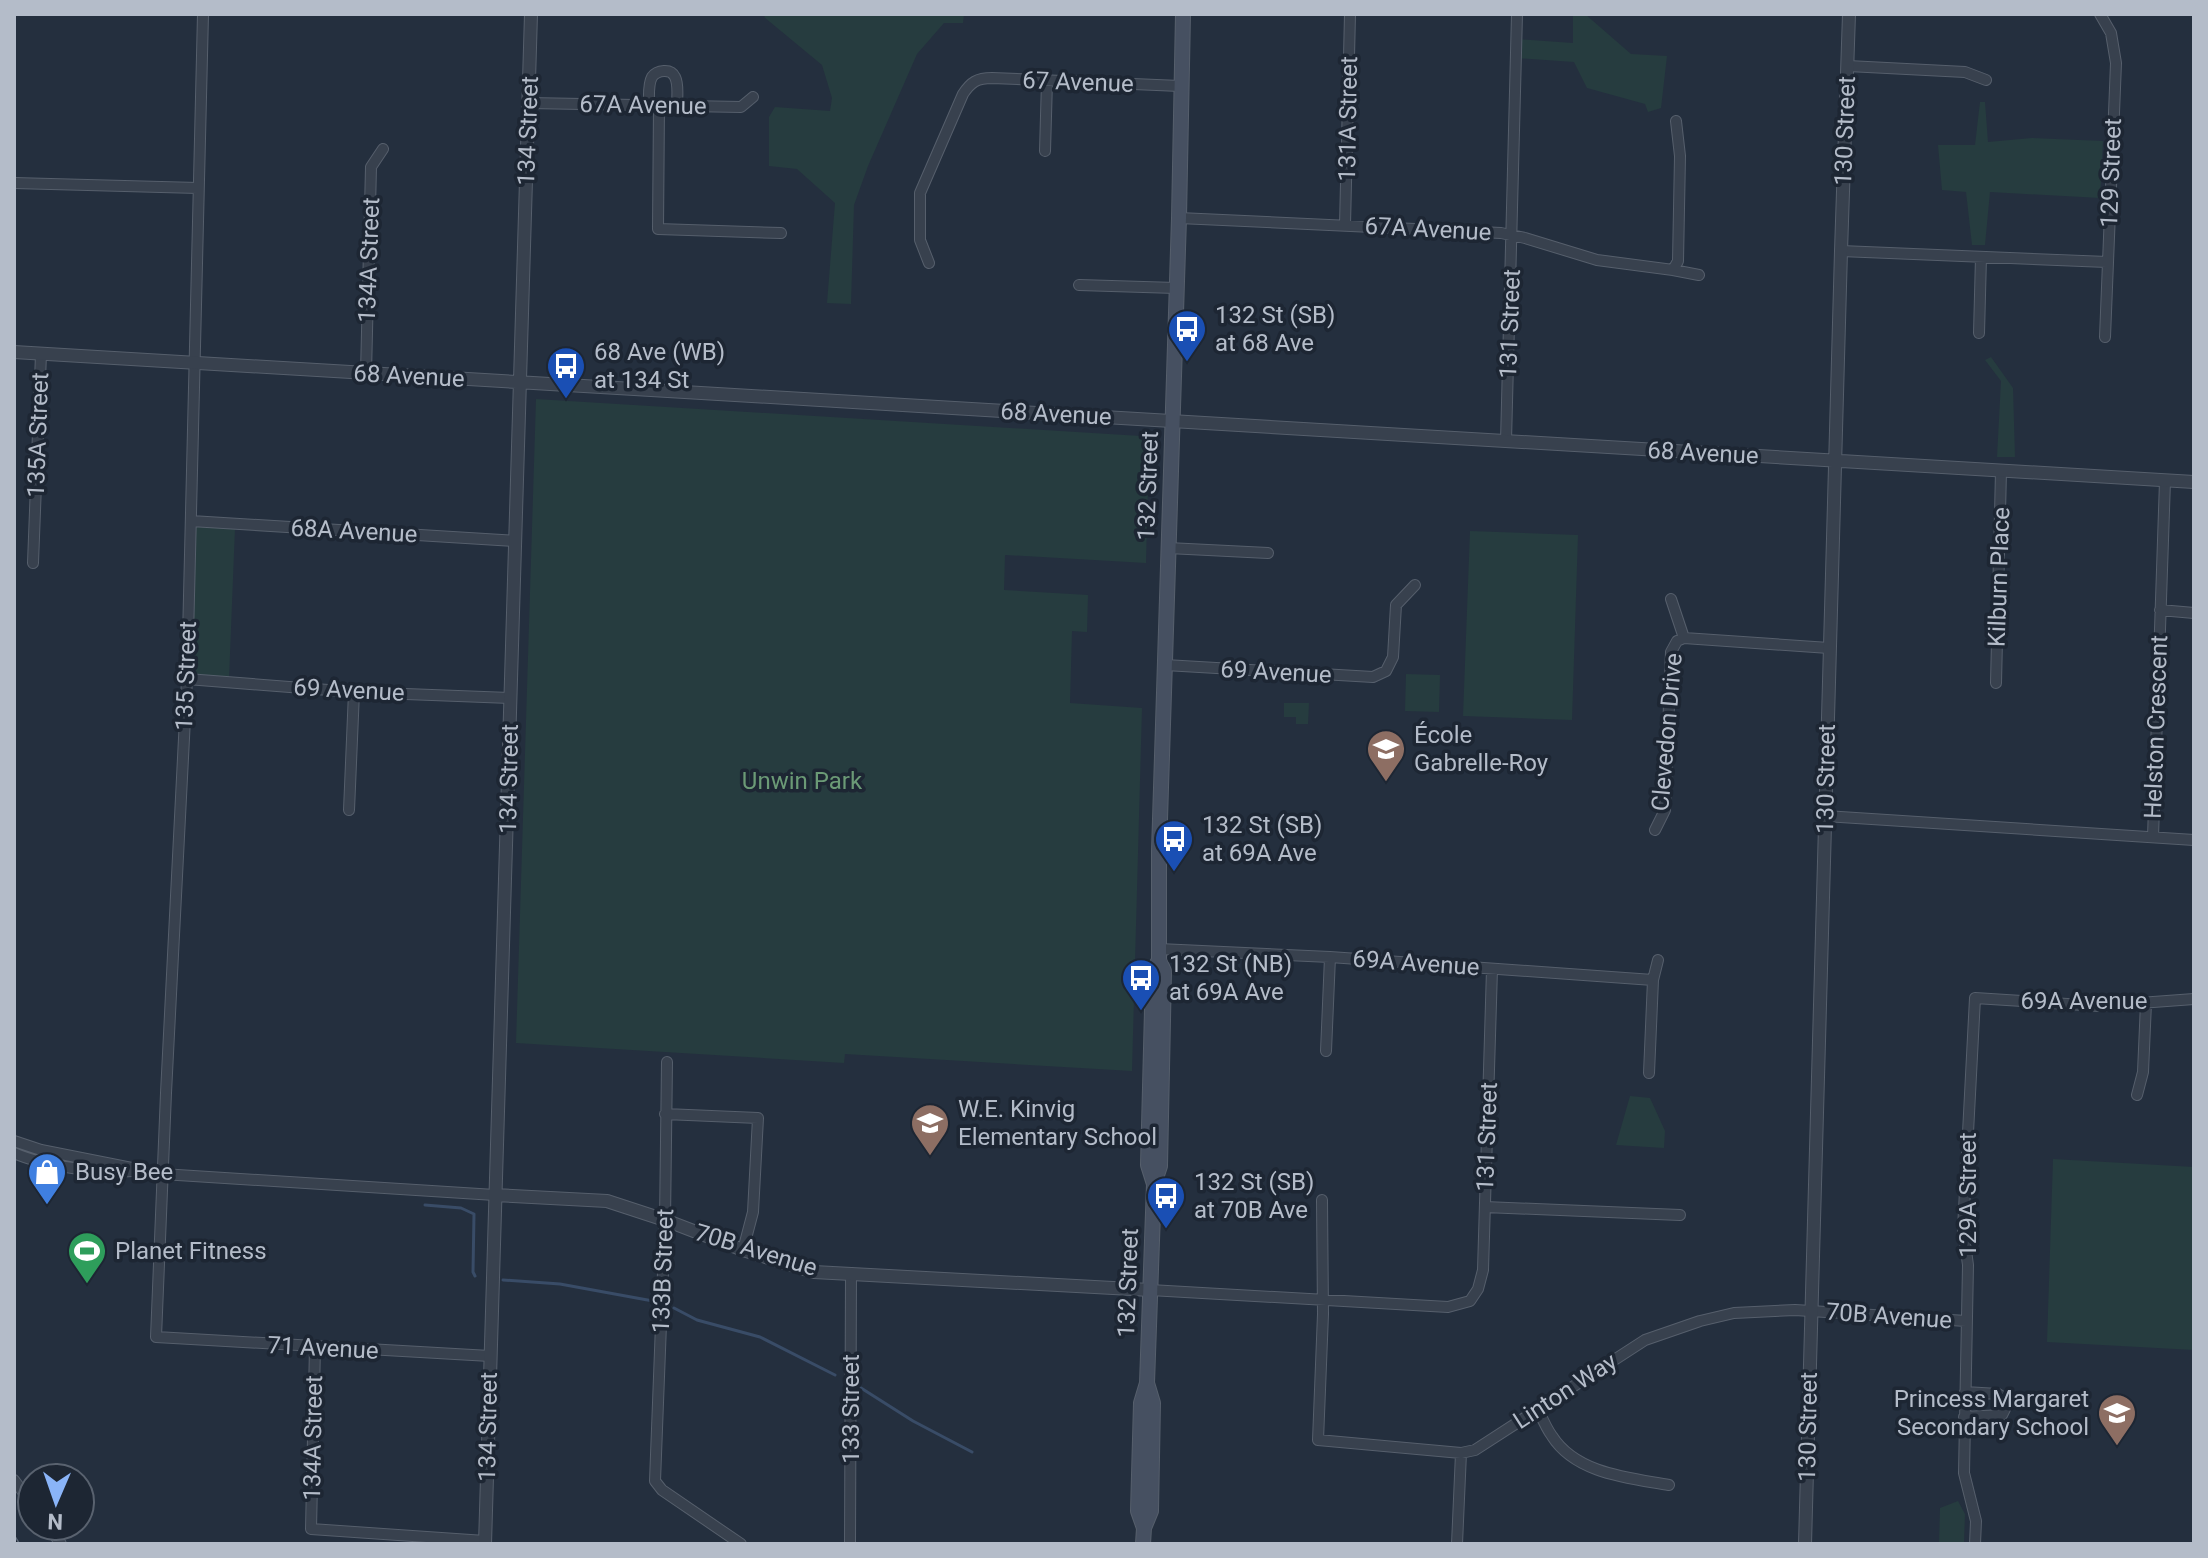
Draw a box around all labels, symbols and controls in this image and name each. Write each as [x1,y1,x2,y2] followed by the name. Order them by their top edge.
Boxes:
[1333,56,1363,182] street label: 131A Street
[1022,66,1134,98] street label: 67 Avenue
[512,76,544,186] street label: 134 Street
[1829,76,1861,186] street label: 130 Street
[579,90,707,120] street label: 67A Avenue
[2095,118,2127,228] street label: 129 Street
[353,197,385,323] street label: 134A Street
[1364,212,1492,246] street label: 67A Avenue
[1494,269,1526,379] street label: 131 Street
[1215,301,1335,357] place label: 132 St (SB) at 68 Ave
[1166,308,1208,363] bus stop icon: 132 St (SB) at 68 Ave
[594,338,725,394] place label: 68 Ave (WB) at 134 St
[545,345,587,400] bus stop icon: 68 Ave (WB) at 134 St
[353,359,465,393] street label: 68 Avenue
[22,372,54,498] street label: 135A Street
[1000,397,1112,431] street label: 68 Avenue
[1132,431,1164,541] street label: 132 Street
[1647,436,1759,470] street label: 68 Avenue
[1983,506,2015,648] street label: Kilburn Place
[290,514,418,548] street label: 68A Avenue
[170,621,202,731] street label: 135 Street
[2139,635,2173,819] street label: Helston Crescent
[1646,652,1688,812] street label: Clevedon Drive
[1220,655,1332,689] street label: 69 Avenue
[293,673,405,707] street label: 69 Avenue
[1414,721,1549,777] place label: École Gabrelle-Roy
[494,724,524,834] street label: 134 Street
[1811,724,1841,834] street label: 130 Street
[1365,728,1407,783] school or university icon: École Gabrelle-Roy
[742,767,863,795] park label: Unwin Park
[1202,811,1322,867] place label: 132 St (SB) at 69A Ave
[1153,818,1195,873] bus stop icon: 132 St (SB) at 69A Ave
[1352,945,1480,981] street label: 69A Avenue
[1169,950,1292,1006] place label: 132 St (NB) at 69A Ave
[1120,957,1162,1012] bus stop icon: 132 St (NB) at 69A Ave
[2020,987,2148,1015] street label: 69A Avenue
[1471,1082,1503,1192] street label: 131 Street
[958,1095,1157,1151] place label: W.E. Kinvig Elementary School
[909,1102,951,1157] school or university icon: W.E. Kinvig Elementary School
[1954,1132,1982,1258] street label: 129A Street
[26,1151,68,1206] shop icon: Busy Bee
[75,1158,173,1186] place label: Busy Bee
[1194,1168,1314,1224] place label: 132 St (SB) at 70B Ave
[1145,1175,1187,1230] bus stop icon: 132 St (SB) at 70B Ave
[647,1208,679,1334] street label: 133B Street
[691,1218,821,1282] street label: 70B Avenue
[1112,1228,1144,1338] street label: 132 Street
[66,1230,108,1285] sports icon: Planet Fitness
[115,1237,267,1265] place label: Planet Fitness
[1825,1298,1953,1334] street label: 70B Avenue
[267,1331,379,1365] street label: 71 Avenue
[1508,1347,1623,1435] street label: Linton Way
[837,1354,865,1464] street label: 133 Street
[473,1372,503,1482] street label: 134 Street
[1793,1372,1823,1482] street label: 130 Street
[298,1375,328,1501] street label: 134A Street
[1894,1385,2089,1441] place label: Princess Margaret Secondary School
[2096,1392,2138,1447] school or university icon: Princess Margaret Secondary School
[16,1462,96,1542] north arrow
[47,1509,64,1534] text: N

